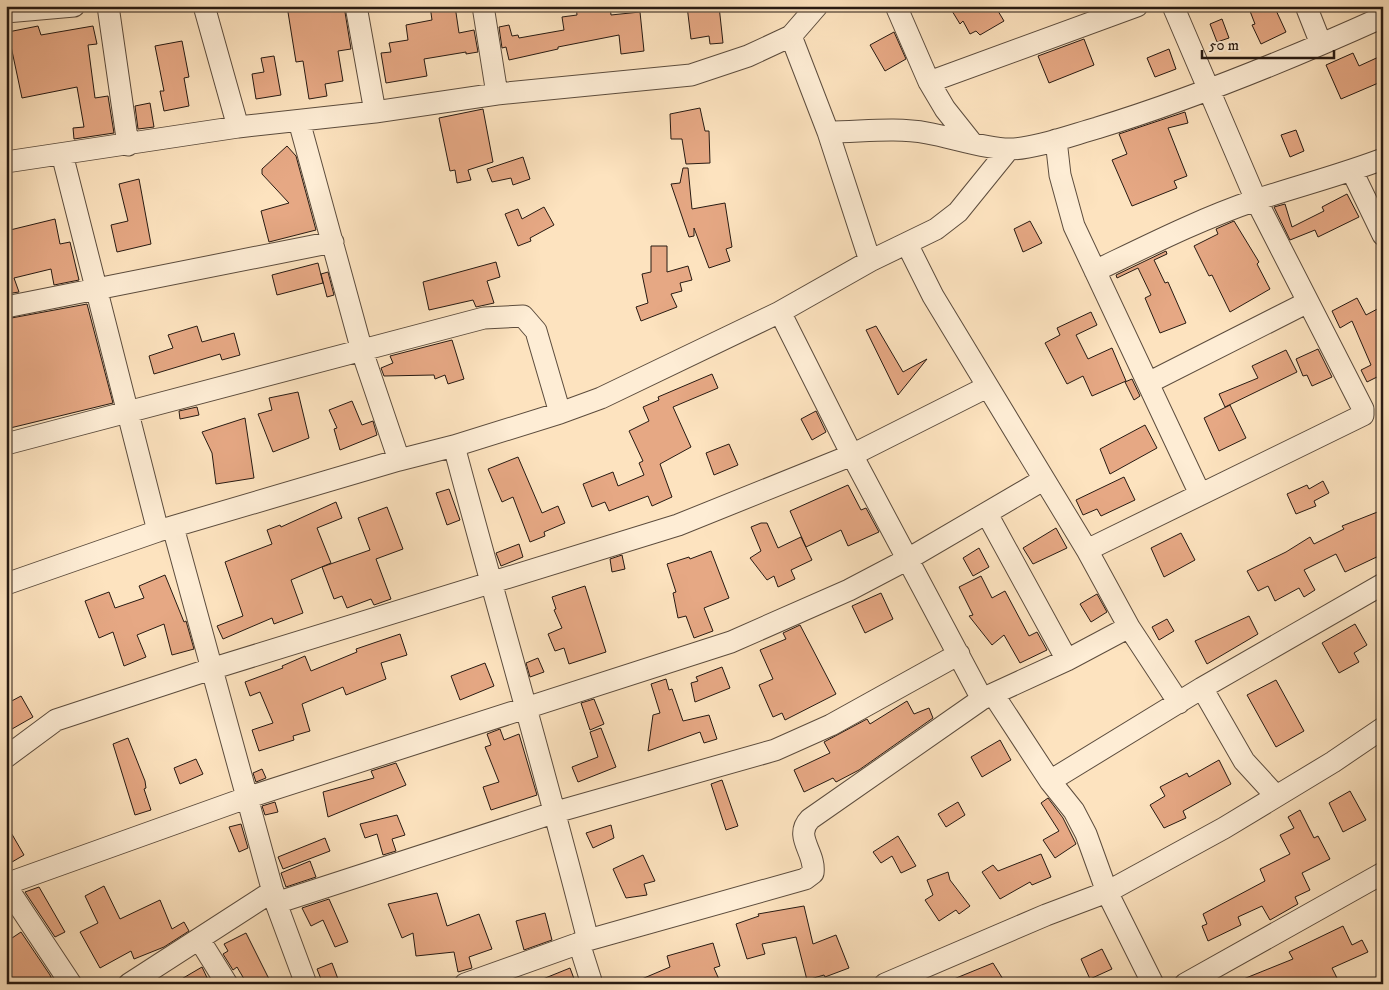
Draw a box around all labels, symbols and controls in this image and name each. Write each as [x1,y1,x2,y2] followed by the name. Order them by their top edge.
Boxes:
[1202,28,1334,60] scale bar
[1209,36,1239,55] text: 50 m

